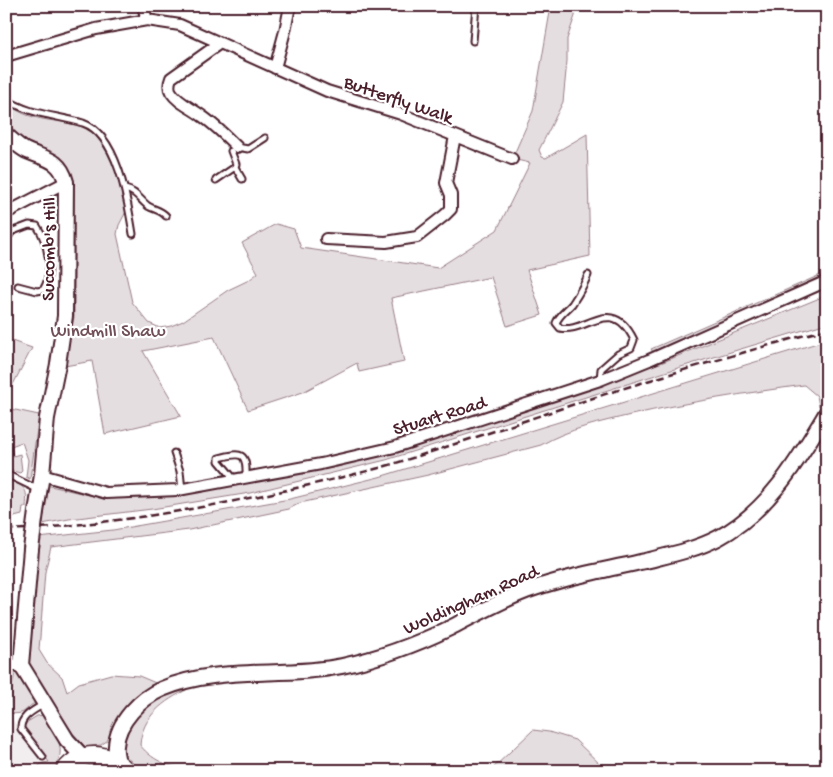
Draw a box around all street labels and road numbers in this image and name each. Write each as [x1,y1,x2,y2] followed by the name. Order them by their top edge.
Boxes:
[339,72,457,131] street label: Butterfly Walk
[38,197,63,301] street label: Succomb's Hill
[391,392,491,442] street label: Stuart Road
[400,560,544,641] street label: Woldingham Road

